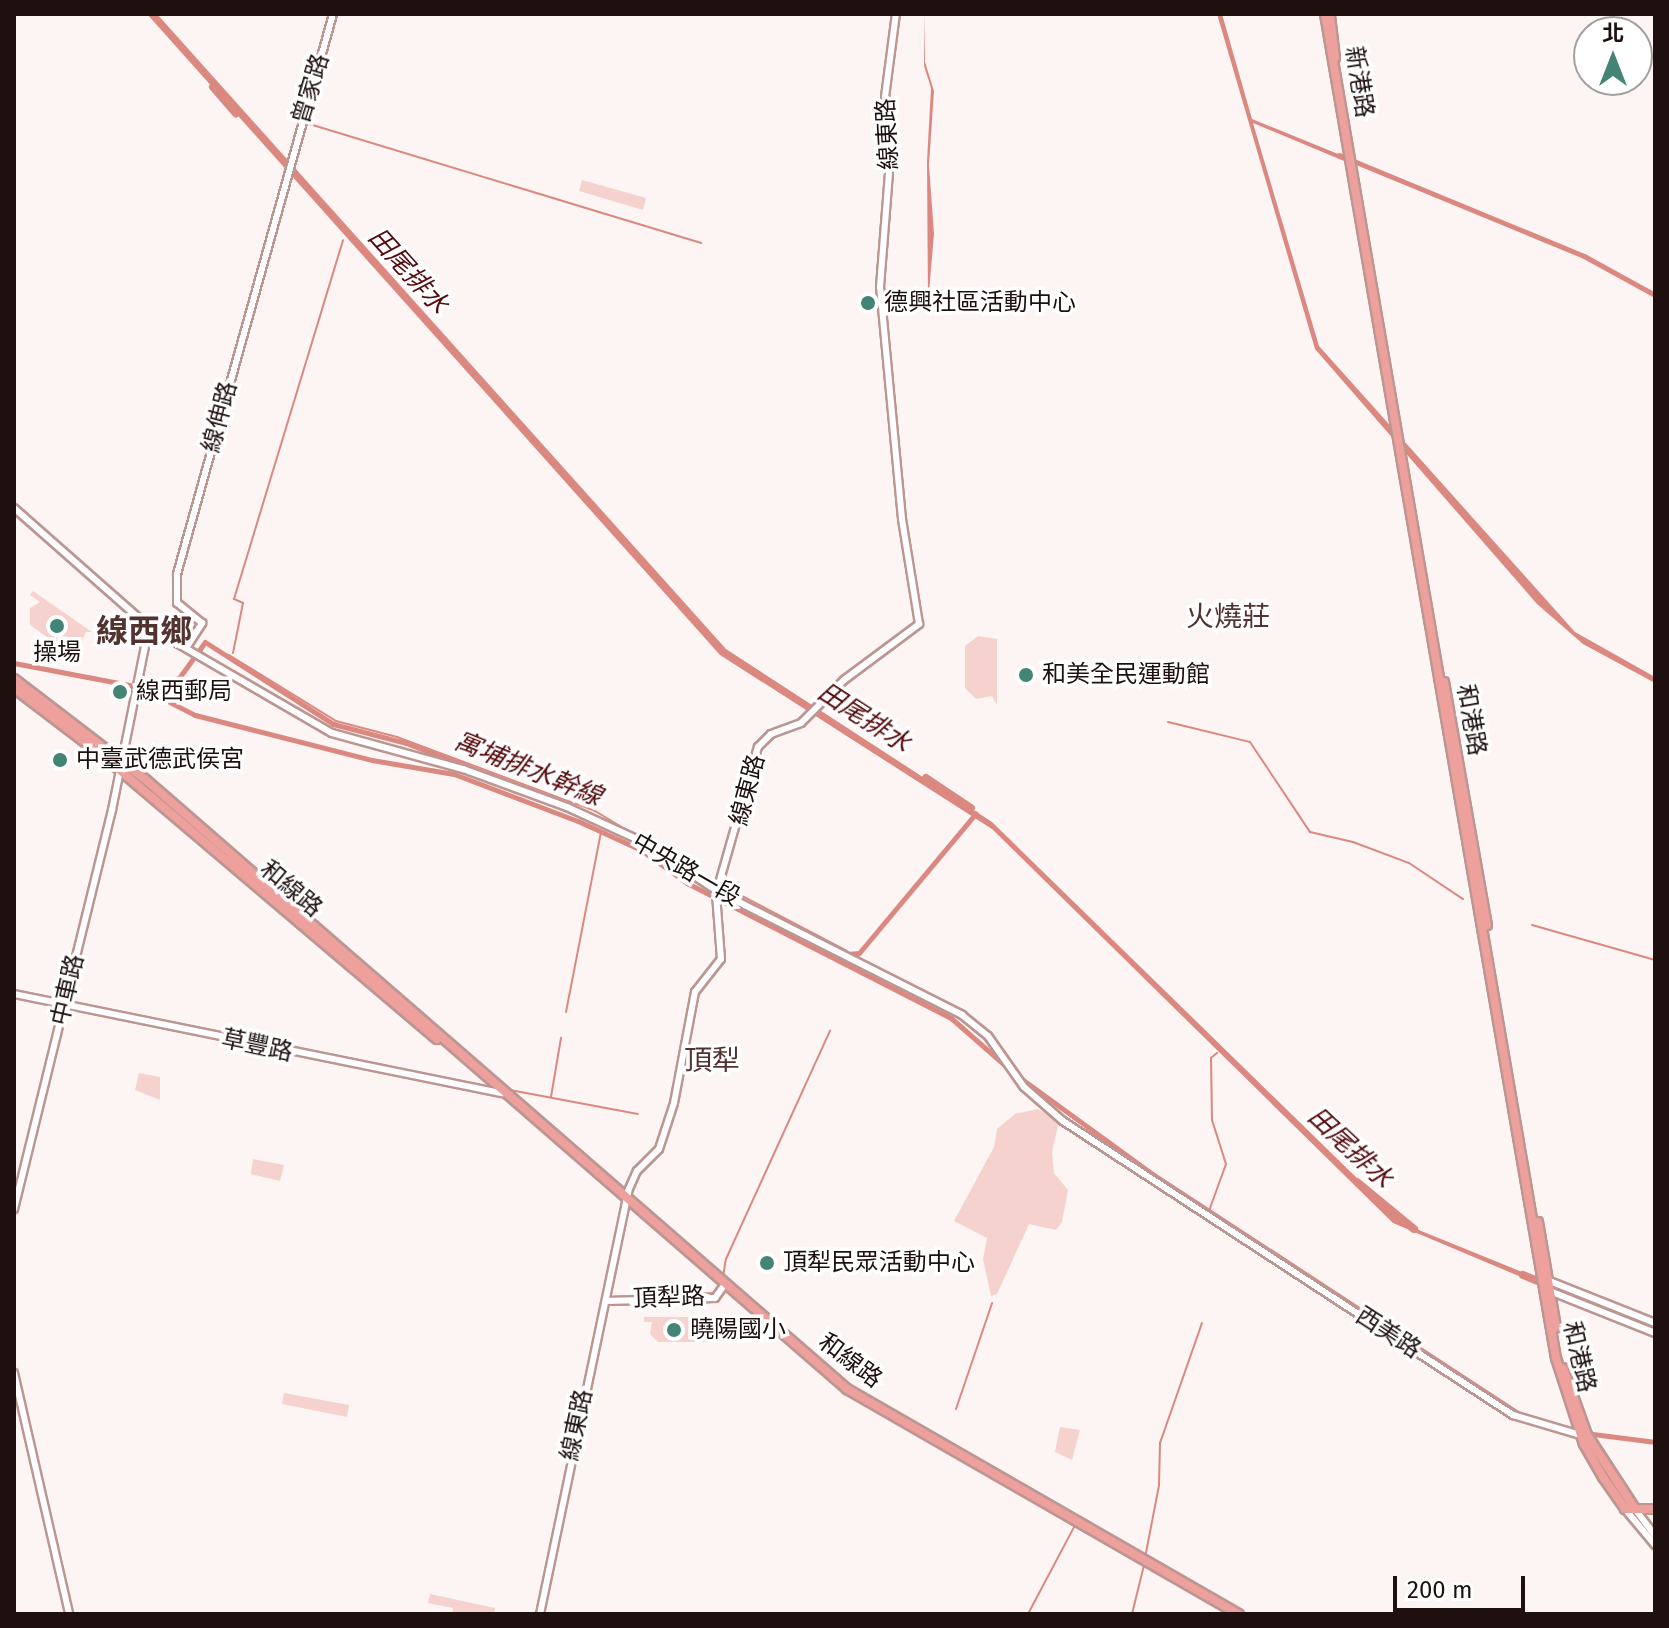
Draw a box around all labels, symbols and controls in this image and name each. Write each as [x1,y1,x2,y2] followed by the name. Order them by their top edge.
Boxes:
[1573,16,1653,96] north arrow
[1602,20,1624,47] text: 北
[1339,44,1379,120] street label: 新港路
[287,50,335,128] street label: 曾家路
[872,97,904,171] street label: 線東路
[362,222,454,320] water label: 田尾排水
[884,289,1076,317] place label: 德興社區活動中心
[859,294,877,312] marker: 德興社區活動中心
[197,378,243,456] street label: 線伸路
[1186,600,1270,634] district label: 火燒莊
[96,612,192,650] district label: 線西鄉
[48,617,66,635] marker: 操場
[33,639,81,667] place label: 操場
[1042,661,1210,689] place label: 和美全民運動館
[1017,666,1035,684] marker: 和美全民運動館
[812,677,916,759] water label: 田尾排水
[136,678,232,706] place label: 線西郵局
[1451,682,1491,758] street label: 和港路
[111,683,129,701] marker: 線西郵局
[450,725,606,813] water label: 寓埔排水幹線
[76,746,244,774] place label: 中臺武德武侯宮
[51,751,69,769] marker: 中臺武德武侯宮
[725,751,771,829] street label: 線東路
[627,828,745,912] street label: 中央路一段
[254,855,328,923] street label: 和線路
[46,952,90,1028] street label: 中車路
[219,1024,295,1068] street label: 草豐路
[684,1044,740,1078] district label: 頂犁
[1301,1101,1399,1195] water label: 田尾排水
[783,1249,975,1277] place label: 頂犁民眾活動中心
[758,1254,776,1272] marker: 頂犁民眾活動中心
[633,1282,705,1314] street label: 頂犁路
[1350,1301,1426,1365] street label: 西美路
[690,1316,786,1344] place label: 曉陽國小
[1557,1319,1601,1395] street label: 和港路
[665,1321,683,1339] marker: 曉陽國小
[813,1328,887,1394] street label: 和線路
[555,1387,599,1463] street label: 線東路
[1397,1560,1529,1610] scale bar
[1407,1576,1473,1604] text: 200 m

